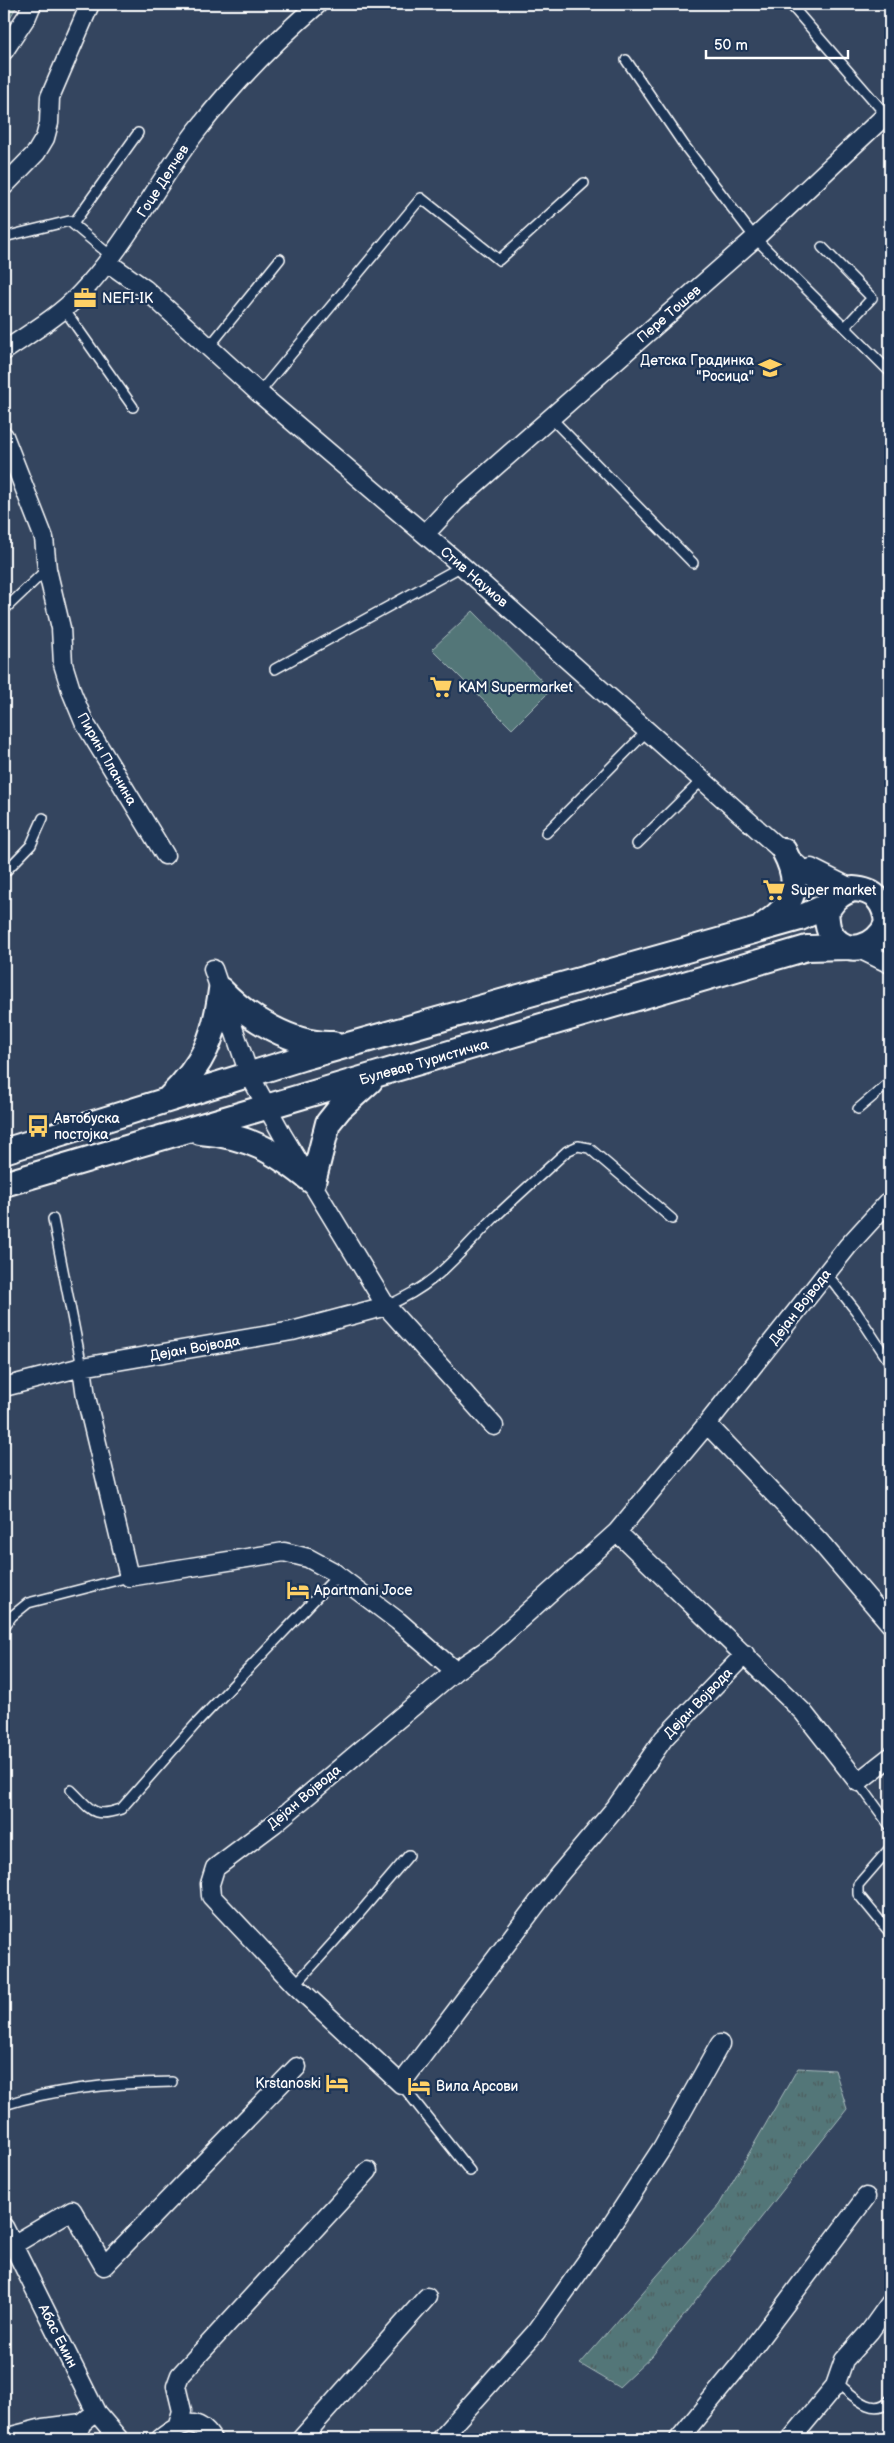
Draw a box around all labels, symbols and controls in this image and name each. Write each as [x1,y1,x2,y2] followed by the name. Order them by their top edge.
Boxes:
[706,28,849,60] scale bar
[714,36,748,55] text: 50 m
[133,141,193,220] street label: Гоце Делчев
[634,281,705,346] street label: Пере Тошев
[72,285,98,311] office icon: NEFI-IK
[102,290,154,307] place label: NEFI-IK
[640,352,755,385] place label: Детска Градинка "Росица"
[757,355,783,381] school or university icon: Детска Градинка "Росица"
[437,543,512,611] street label: Стив Наумов
[428,674,454,700] supermarket icon: KAM Supermarket
[458,679,573,696] place label: KAM Supermarket
[74,710,141,809] street label: Пирин Планина
[761,877,787,903] supermarket icon: Super market
[791,882,877,899] place label: Super market
[358,1035,491,1089] street label: Булевар Туристичка
[53,1110,121,1143] place label: Автобуска постојка
[25,1113,51,1139] bus stop icon: Автобуска постојка
[765,1265,835,1348] street label: Дејан Војвода
[149,1332,242,1364] street label: Дејан Војвода
[285,1577,311,1603] hotel icon: Apartmani Joce
[314,1582,413,1599] place label: Apartmani Joce
[660,1664,736,1742] street label: Дејан Војвода
[264,1761,345,1833] street label: Дејан Војвода
[324,2070,350,2096] hotel icon: Krstanoski
[406,2073,432,2099] hotel icon: Вила Арсови
[255,2075,321,2092] place label: Krstanoski
[436,2078,518,2095] place label: Вила Арсови
[34,2300,81,2371] street label: Абас Емин

